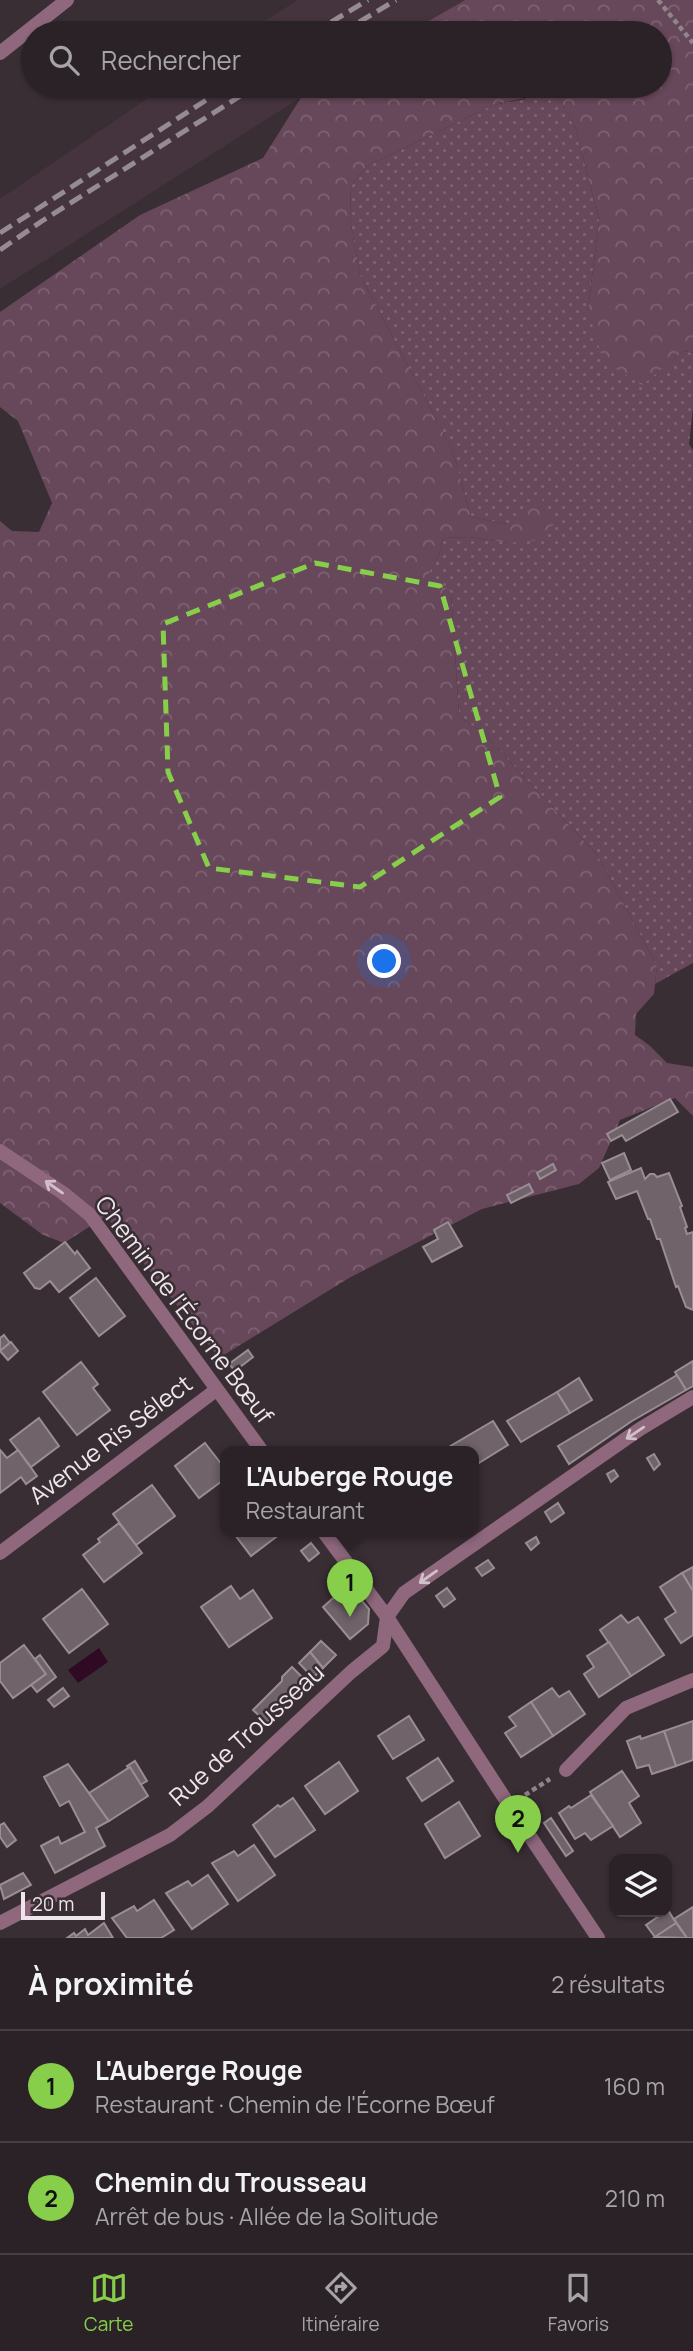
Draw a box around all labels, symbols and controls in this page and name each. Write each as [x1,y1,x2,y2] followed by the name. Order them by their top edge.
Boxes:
[21,21,672,98] search box
[45,41,83,79] icon: search
[101,42,241,78] text: Rechercher
[367,944,401,978] your location
[45,1180,64,1194] one-way arrow
[88,1188,282,1430] street label: Chemin de l'Écorne Bœuf
[22,1367,198,1511] street label: Avenue Ris Sélect
[626,1426,645,1440] one-way arrow
[220,1446,479,1537] popup
[246,1458,453,1494] text: L'Auberge Rouge
[246,1494,365,1526] text: Restaurant
[327,1559,373,1617] pin: 1
[419,1570,438,1584] one-way arrow
[161,1655,331,1812] street label: Rue de Trousseau
[495,1795,541,1853] pin: 2
[609,1854,672,1917] map controls
[609,1854,672,1917] button: layers
[21,1889,105,1921] scale bar
[32,1891,74,1917] text: 20 m
[28,1963,194,2004] text: À proximité
[551,1968,665,2000] text: 2 résultats
[95,2052,303,2088] text: L'Auberge Rouge
[46,2070,56,2102] text: 1
[604,2070,665,2102] text: 160 m
[95,2088,495,2120] text: Restaurant · Chemin de l'Écorne Bœuf
[95,2164,367,2200] text: Chemin du Trousseau
[44,2182,58,2214] text: 2
[605,2182,665,2214] text: 210 m
[95,2200,439,2232] text: Arrêt de bus · Allée de la Solitude
[84,2269,133,2337] tab: Carte
[302,2269,380,2337] tab: Itinéraire
[548,2269,609,2337] tab: Favoris

